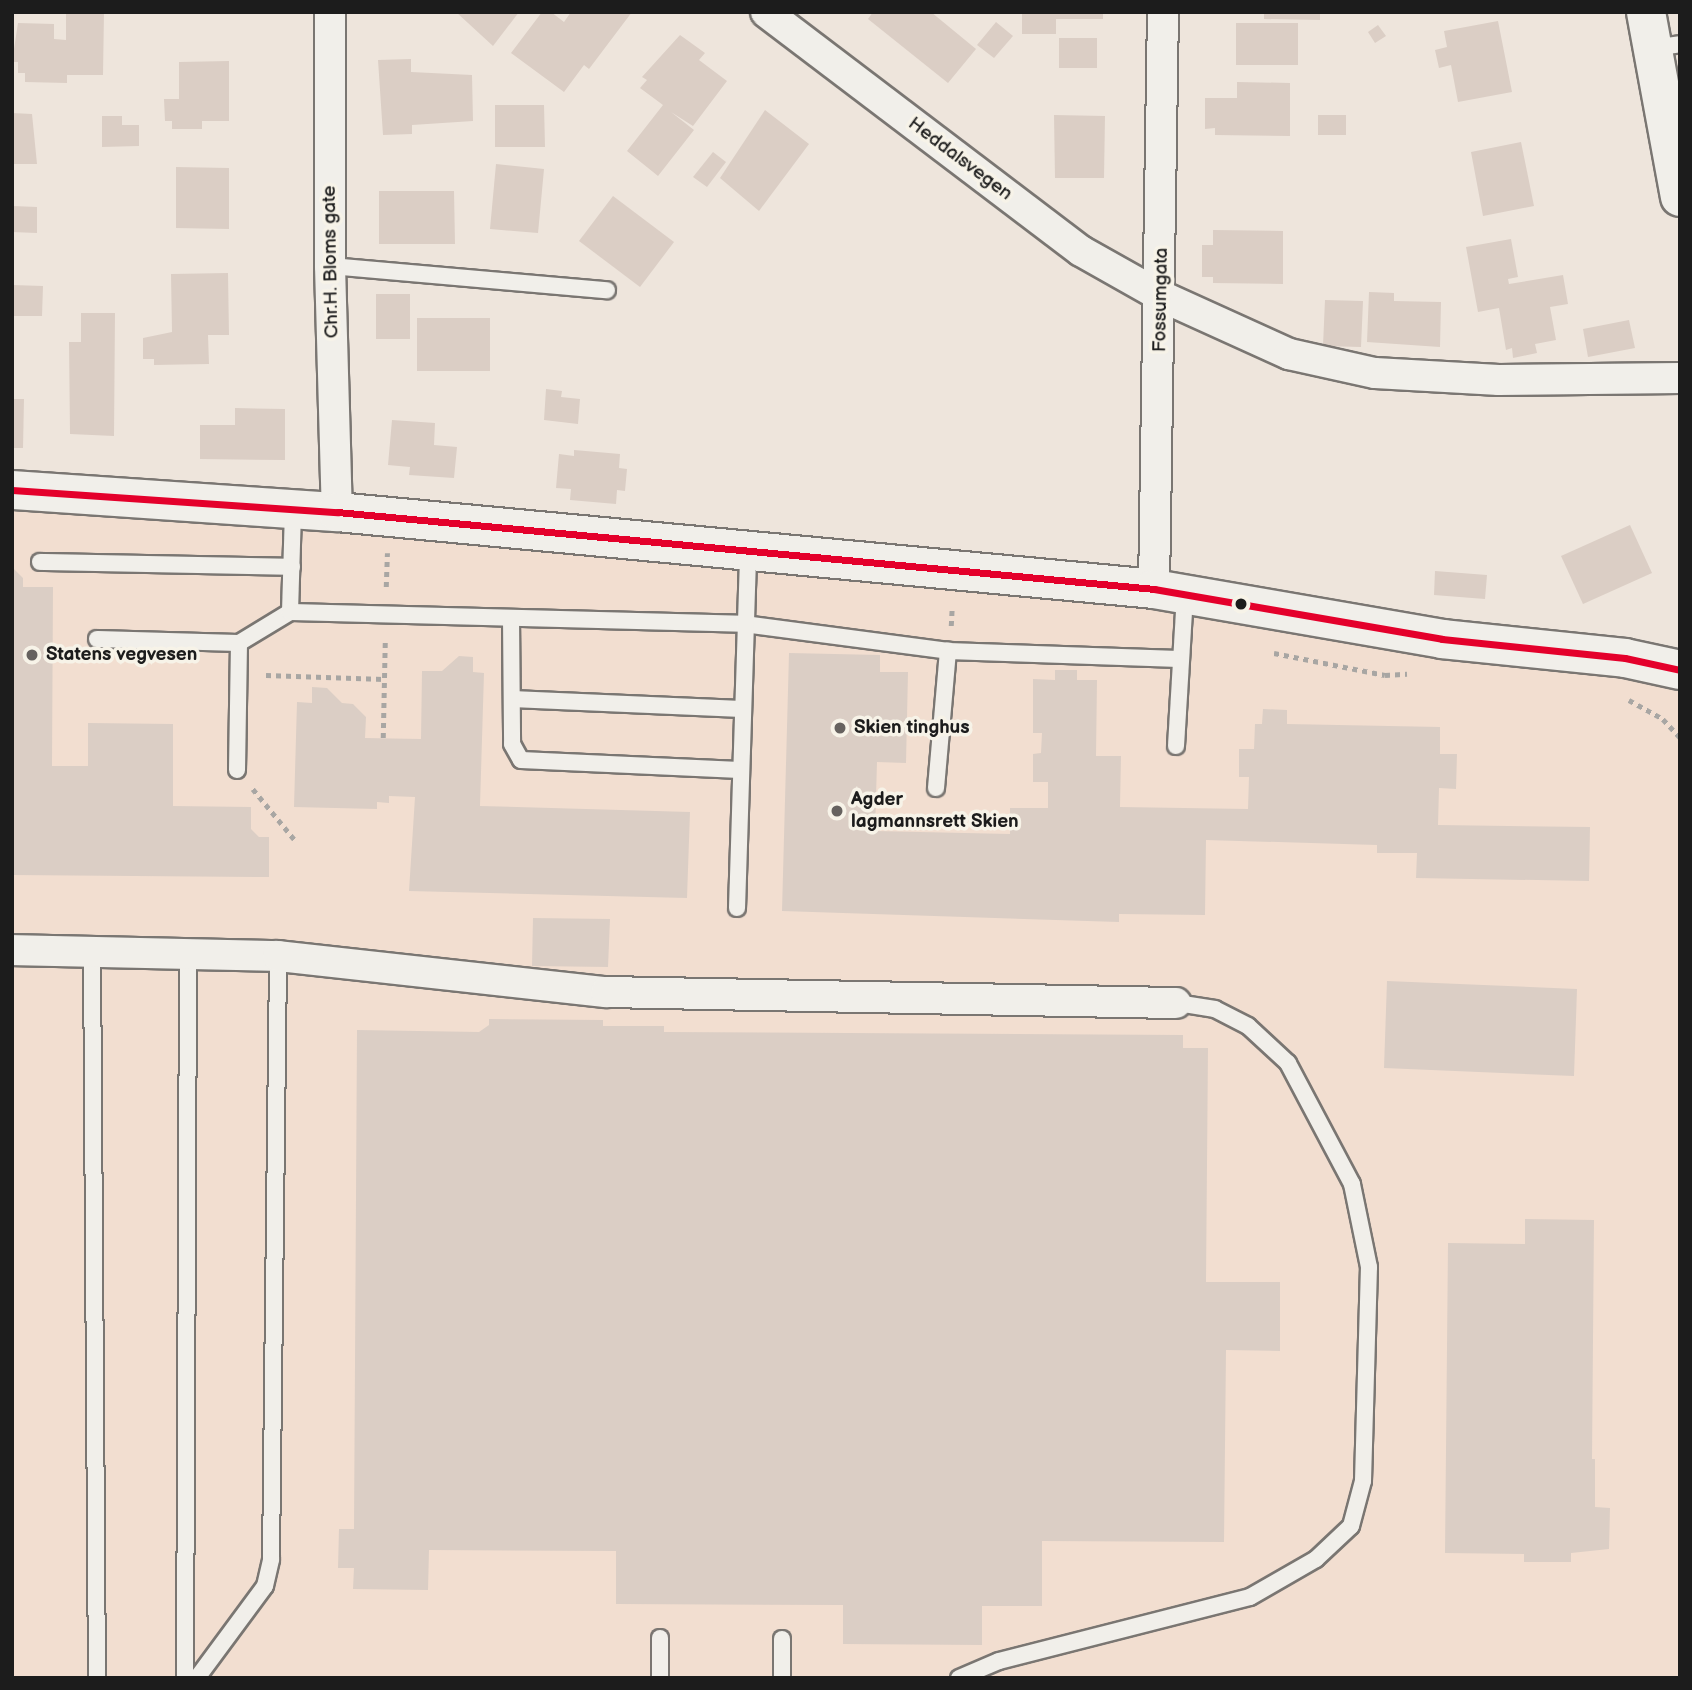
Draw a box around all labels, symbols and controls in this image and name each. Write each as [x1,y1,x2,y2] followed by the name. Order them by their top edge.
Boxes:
[903,112,1017,206] street label: Heddalsvegen
[318,185,344,339] street label: Chr.H. Bloms gate
[1149,248,1173,352] street label: Fossumgata
[1234,597,1248,611] unlabelled marker
[46,644,197,666] place label: Statens vegvesen
[24,647,40,663] marker: Statens vegvesen
[854,717,969,739] place label: Skien tinghus
[832,720,848,736] marker: Skien tinghus
[851,789,1019,833] place label: Agder lagmannsrett Skien
[829,803,845,819] marker: Agder lagmannsrett Skien

